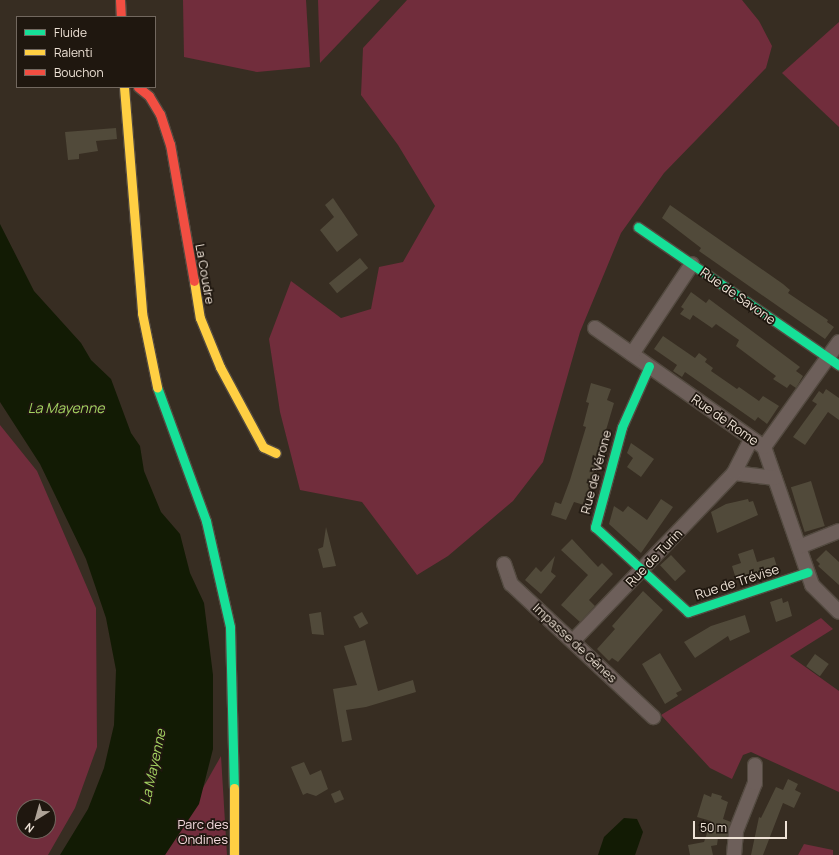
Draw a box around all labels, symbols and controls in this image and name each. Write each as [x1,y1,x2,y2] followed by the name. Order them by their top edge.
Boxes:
[16,16,156,88] legend
[54,24,87,41] text: Fluide
[54,44,93,61] text: Ralenti
[54,64,104,81] text: Bouchon
[192,243,218,305] street label: La Coudre
[697,264,779,328] street label: Rue de Savone
[688,391,762,449] street label: Rue de Rome
[28,400,104,416] water label: La Mayenne
[577,428,615,516] street label: Rue de Vérone
[623,526,685,590] street label: Rue de Turin
[693,561,781,603] street label: Rue de Trévise
[530,600,620,686] street label: Impasse de Gênes
[137,728,169,806] water label: La Mayenne
[16,799,56,839] north arrow
[695,813,789,839] scale bar
[177,817,229,848] park label: Parc des Ondines
[700,819,727,836] text: 50 m
[21,820,37,837] text: N

